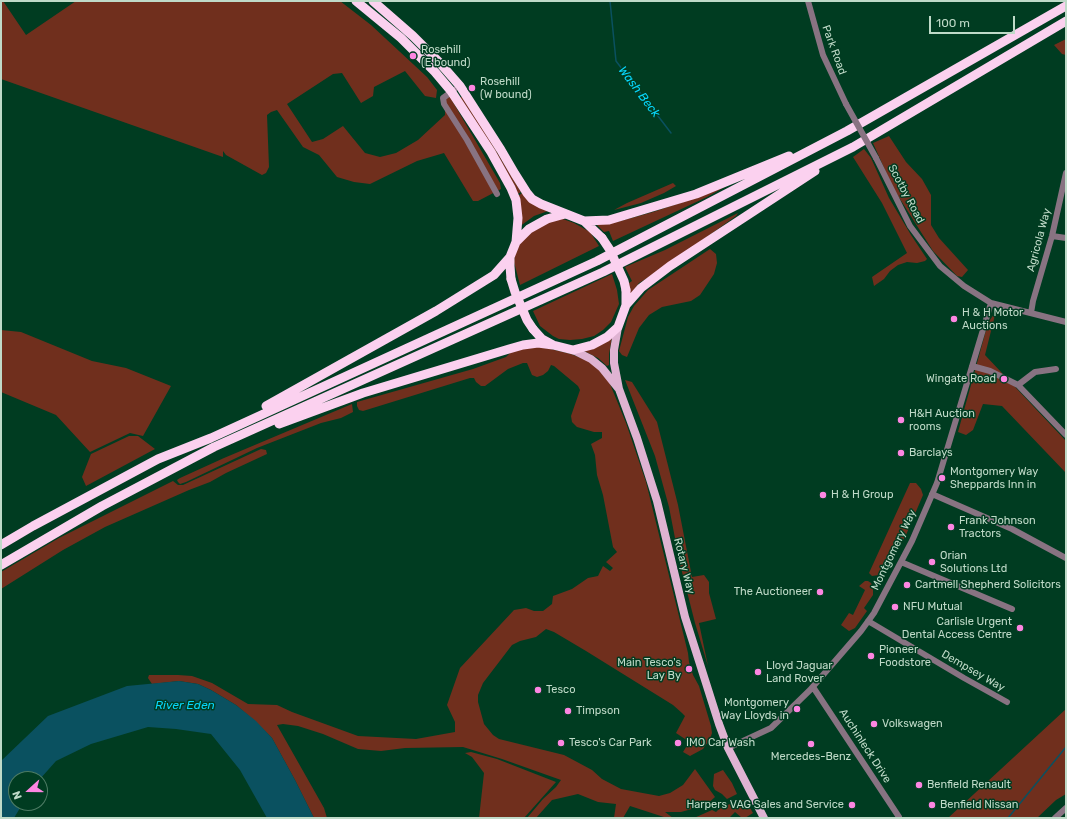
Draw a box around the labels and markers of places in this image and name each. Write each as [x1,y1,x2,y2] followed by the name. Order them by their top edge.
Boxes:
[421,43,471,69] place label: Rosehill (E bound)
[408,51,418,61] marker: Rosehill (E bound)
[480,75,532,101] place label: Rosehill (W bound)
[467,83,477,93] marker: Rosehill (W bound)
[962,306,1023,332] place label: H & H Motor Auctions
[949,314,959,324] marker: H & H Motor Auctions
[926,372,996,386] place label: Wingate Road
[999,374,1009,384] marker: Wingate Road
[909,407,975,433] place label: H&H Auction rooms
[896,415,906,425] marker: H&H Auction rooms
[909,446,953,460] place label: Barclays
[896,448,906,458] marker: Barclays
[950,465,1038,491] place label: Montgomery Way Sheppards Inn in
[937,473,947,483] marker: Montgomery Way Sheppards Inn in
[831,488,893,502] place label: H & H Group
[818,490,828,500] marker: H & H Group
[959,514,1036,540] place label: Frank Johnson Tractors
[946,522,956,532] marker: Frank Johnson Tractors
[940,549,1007,575] place label: Orian Solutions Ltd
[927,557,937,567] marker: Orian Solutions Ltd
[915,578,1061,592] place label: Cartmell Shepherd Solicitors
[902,580,912,590] marker: Cartmell Shepherd Solicitors
[734,585,812,599] place label: The Auctioneer
[815,587,825,597] marker: The Auctioneer
[903,600,962,614] place label: NFU Mutual
[890,602,900,612] marker: NFU Mutual
[902,615,1012,641] place label: Carlisle Urgent Dental Access Centre
[1015,623,1025,633] marker: Carlisle Urgent Dental Access Centre
[879,643,931,669] place label: Pioneer Foodstore
[866,651,876,661] marker: Pioneer Foodstore
[617,656,681,682] place label: Main Tesco's Lay By
[766,659,833,685] place label: Lloyd Jaguar Land Rover
[684,664,694,674] marker: Main Tesco's Lay By
[753,667,763,677] marker: Lloyd Jaguar Land Rover
[546,683,575,697] place label: Tesco
[533,685,543,695] marker: Tesco
[721,696,789,722] place label: Montgomery Way Lloyds in
[576,704,620,718] place label: Timpson
[792,704,802,714] marker: Montgomery Way Lloyds in
[563,706,573,716] marker: Timpson
[882,717,943,731] place label: Volkswagen
[869,719,879,729] marker: Volkswagen
[569,736,652,750] place label: Tesco's Car Park
[686,736,755,750] place label: IMO Car Wash
[556,738,566,748] marker: Tesco's Car Park
[673,738,683,748] marker: IMO Car Wash
[806,739,816,749] marker: Mercedes-Benz
[771,750,851,764] place label: Mercedes-Benz
[927,778,1011,792] place label: Benfield Renault
[914,780,924,790] marker: Benfield Renault
[686,798,844,812] place label: Harpers VAG Sales and Service
[940,798,1018,812] place label: Benfield Nissan
[847,800,857,810] marker: Harpers VAG Sales and Service
[927,800,937,810] marker: Benfield Nissan

